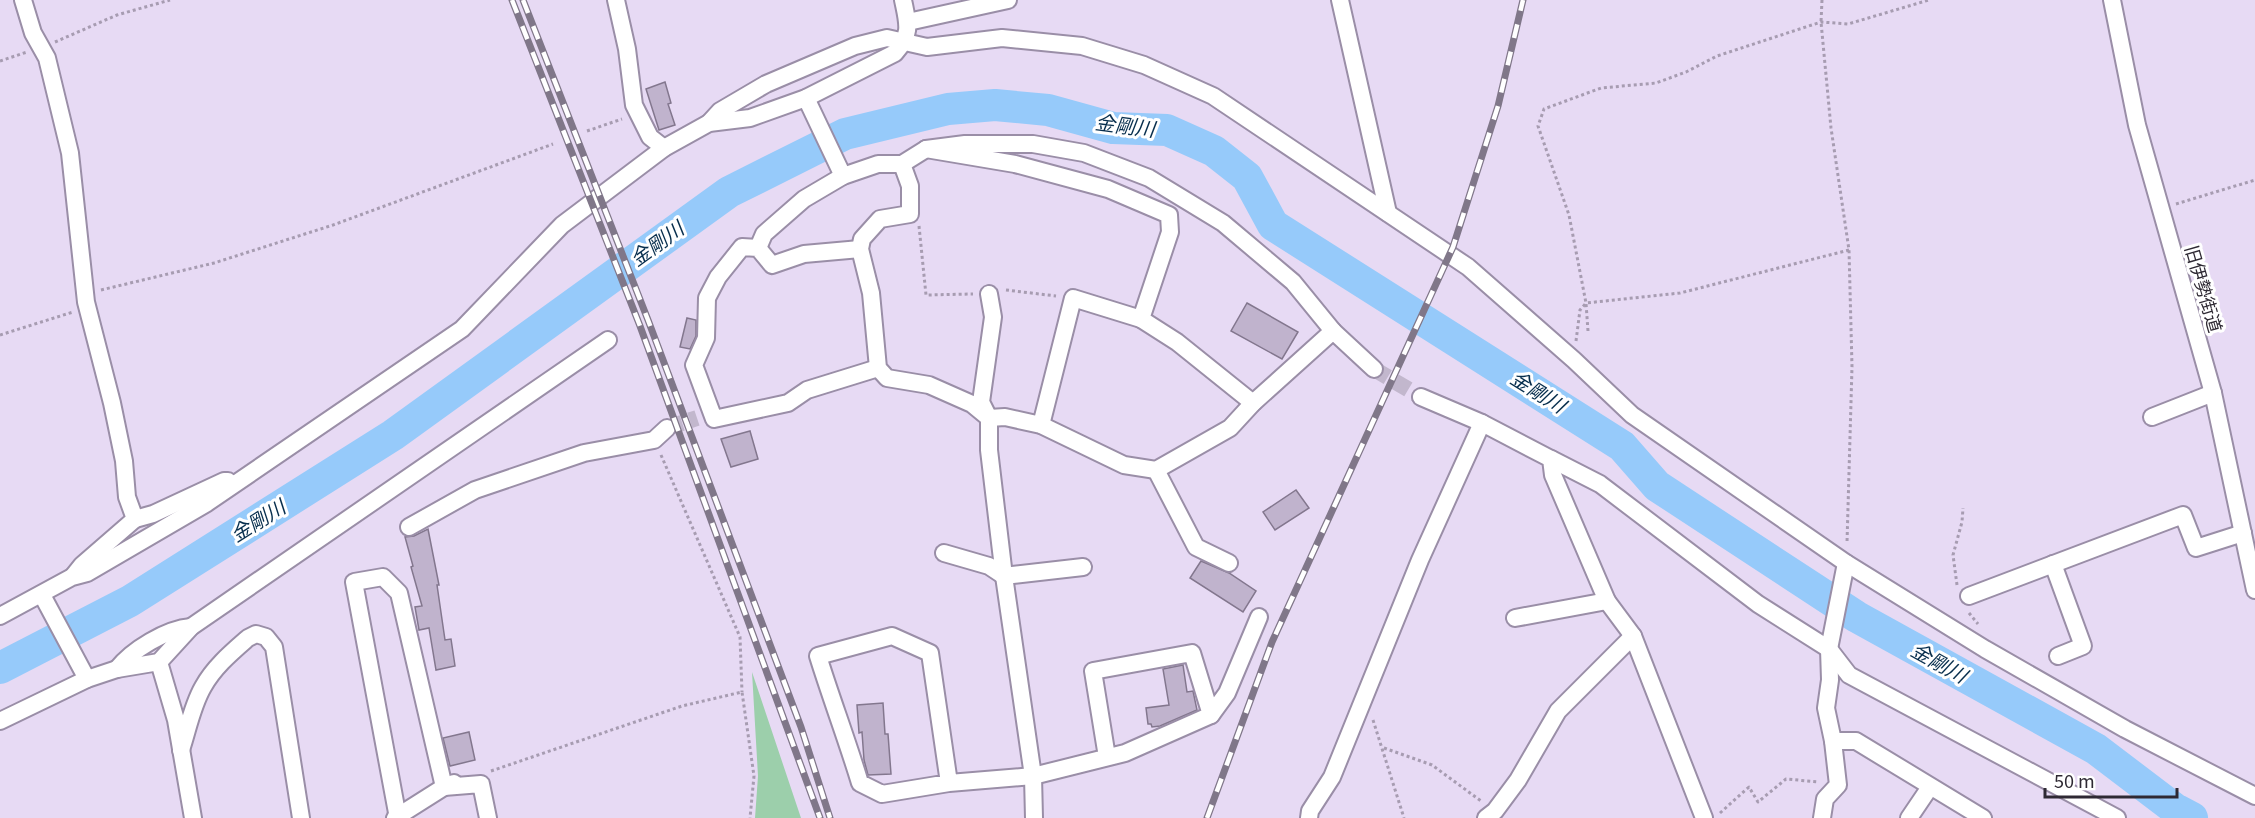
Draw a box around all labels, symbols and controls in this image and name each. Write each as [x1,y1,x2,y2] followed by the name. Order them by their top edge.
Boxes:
[1094,106,1159,143] water label: 金剛川
[623,212,691,272] water label: 金剛川
[2180,242,2230,335] street label: 旧伊勢街道
[1506,363,1574,420] water label: 金剛川
[224,490,292,548] water label: 金剛川
[1906,634,1975,690] water label: 金剛川
[2045,761,2177,799] scale bar
[2054,767,2095,793] text: 50 m

